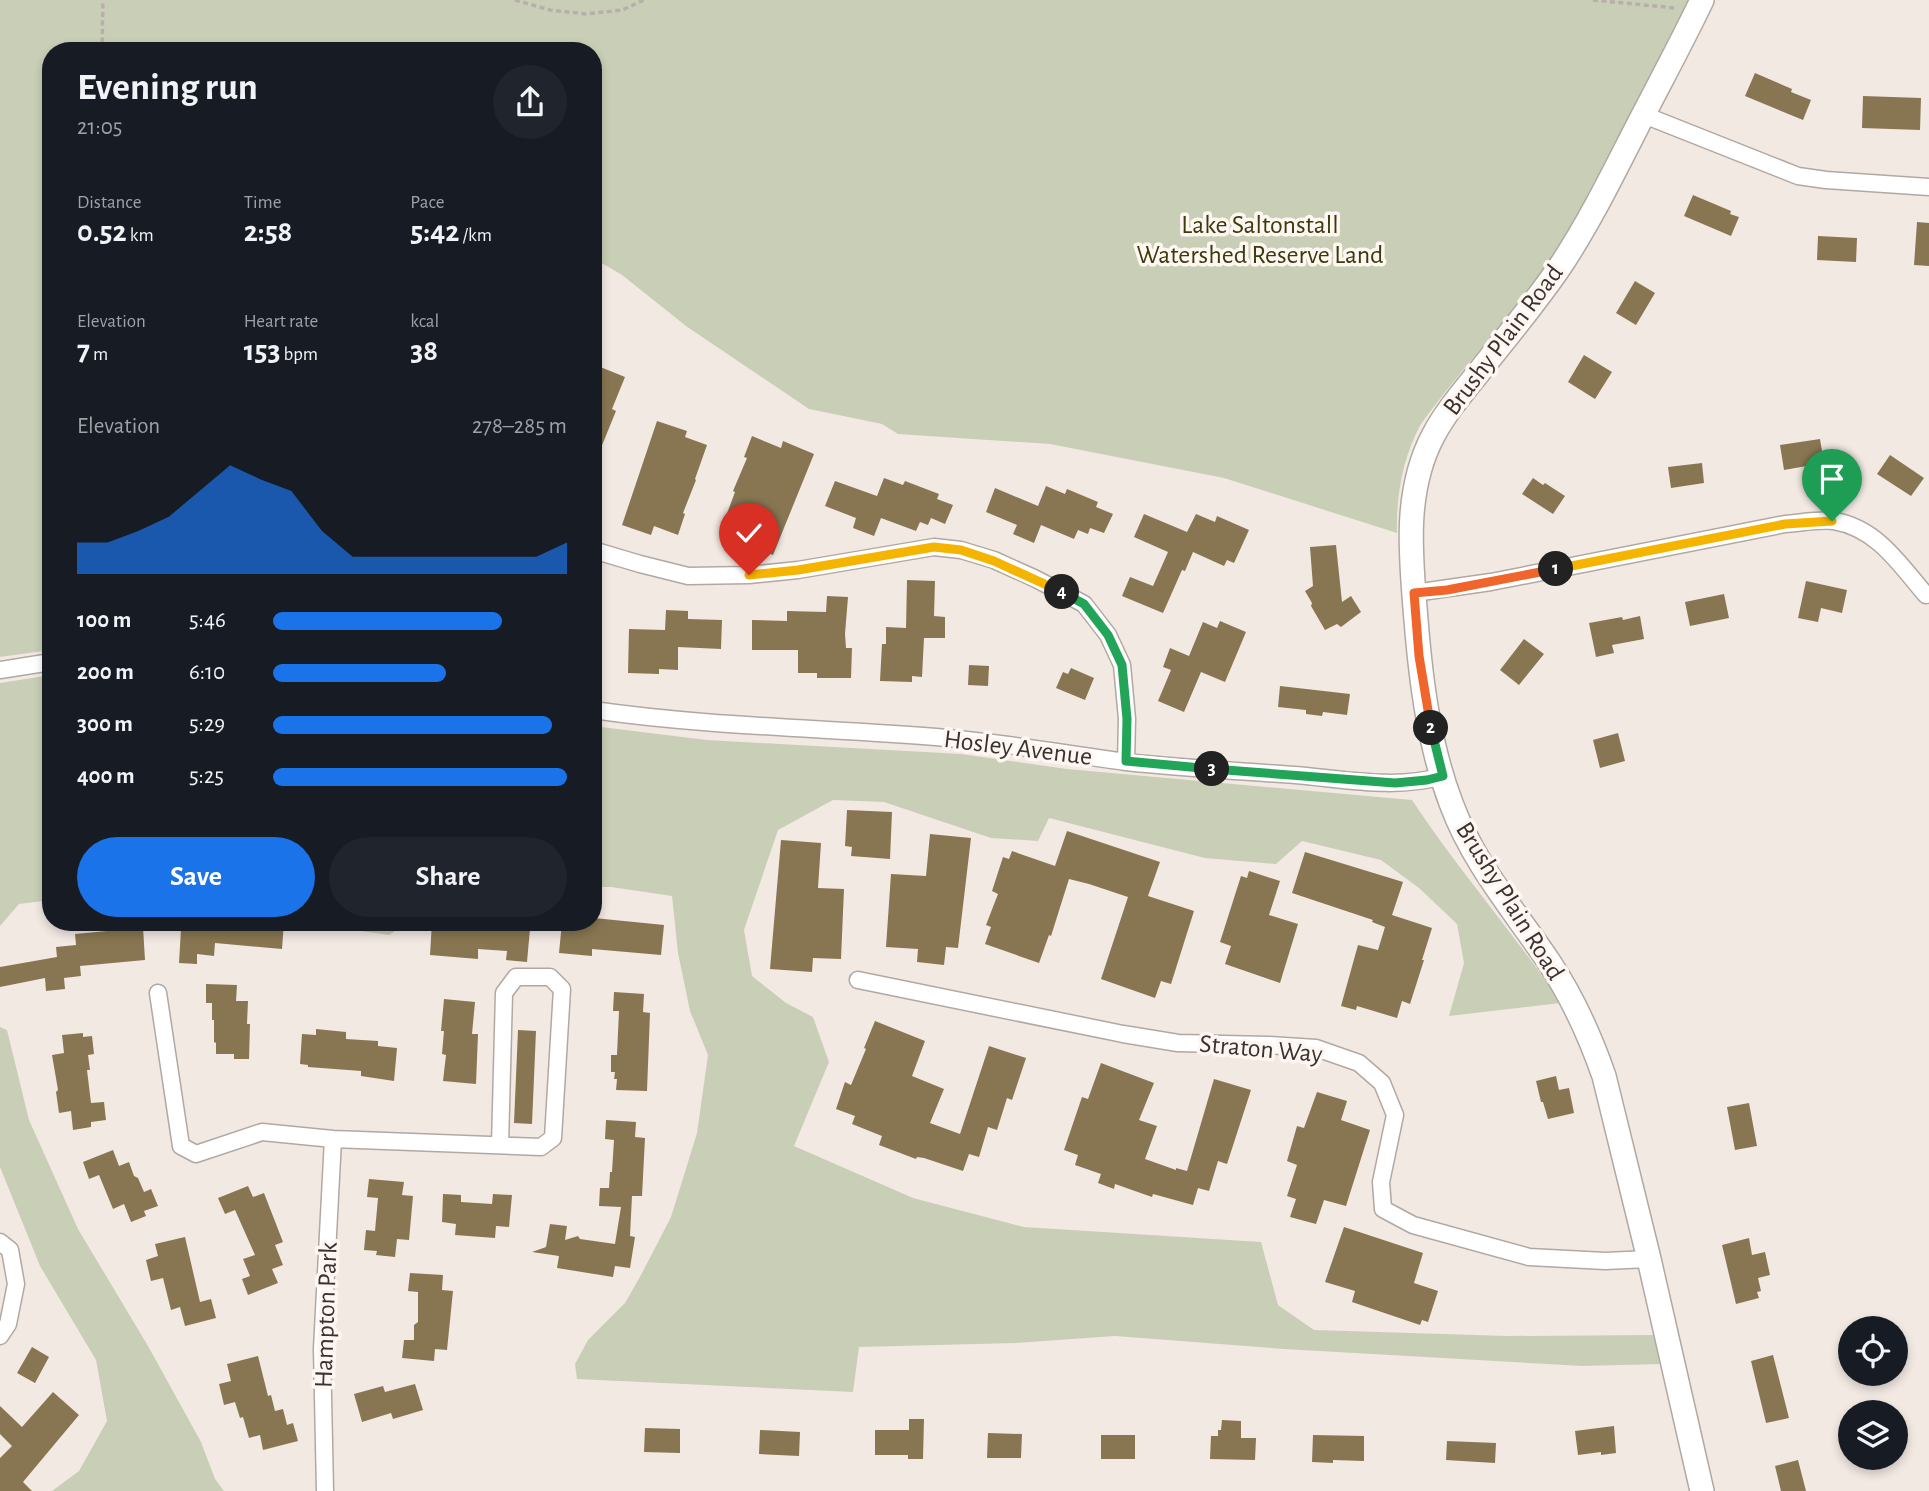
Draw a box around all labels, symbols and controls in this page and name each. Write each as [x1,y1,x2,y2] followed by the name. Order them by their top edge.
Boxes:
[493,65,567,139] button: share
[77,69,258,107] text: Evening run
[77,116,122,139] text: 21:05
[77,193,141,212] text: Distance
[244,193,282,212] text: Time
[410,193,445,212] text: Pace
[1136,212,1384,268] park label: Lake Saltonstall Watershed Reserve Land
[77,217,127,247] text: 0.52
[244,217,292,247] text: 2:58
[410,217,459,247] text: 5:42
[127,226,154,245] text: km
[459,226,492,245] text: /km
[1438,260,1568,420] street label: Brushy Plain Road
[77,312,146,331] text: Elevation
[244,312,318,331] text: Heart rate
[410,312,439,331] text: kcal
[77,336,90,366] text: 7
[244,336,280,366] text: 153
[410,336,438,366] text: 38
[90,345,108,364] text: m
[280,345,318,364] text: bpm
[77,415,160,438] text: Elevation
[472,415,567,438] text: 278–285 m
[1802,449,1862,521] pin
[1813,460,1851,498] icon: arrive
[719,503,779,575] pin
[730,514,768,552] icon: check
[1538,552,1574,586] pin: 1
[1552,559,1559,578] text: 1
[1044,574,1080,610] pin: 4
[1057,582,1066,601] text: 4
[77,609,131,632] text: 100 m
[189,609,226,632] text: 5:46
[77,661,134,684] text: 200 m
[189,661,225,684] text: 6:10
[1414,710,1448,746] pin: 2
[77,713,133,736] text: 300 m
[189,713,225,736] text: 5:29
[1426,718,1435,737] text: 2
[942,726,1094,770] street label: Hosley Avenue
[1194,752,1230,786] pin: 3
[1207,759,1216,778] text: 3
[77,765,135,788] text: 400 m
[189,765,224,788] text: 5:25
[1451,817,1569,985] street label: Brushy Plain Road
[77,837,315,917] button: Save
[329,837,567,917] button: Share
[1198,1031,1324,1067] street label: Straton Way
[310,1241,342,1388] street label: Hampton Park
[1838,1316,1908,1470] map controls
[1838,1316,1908,1386] button: locate
[1838,1400,1908,1470] button: layers

